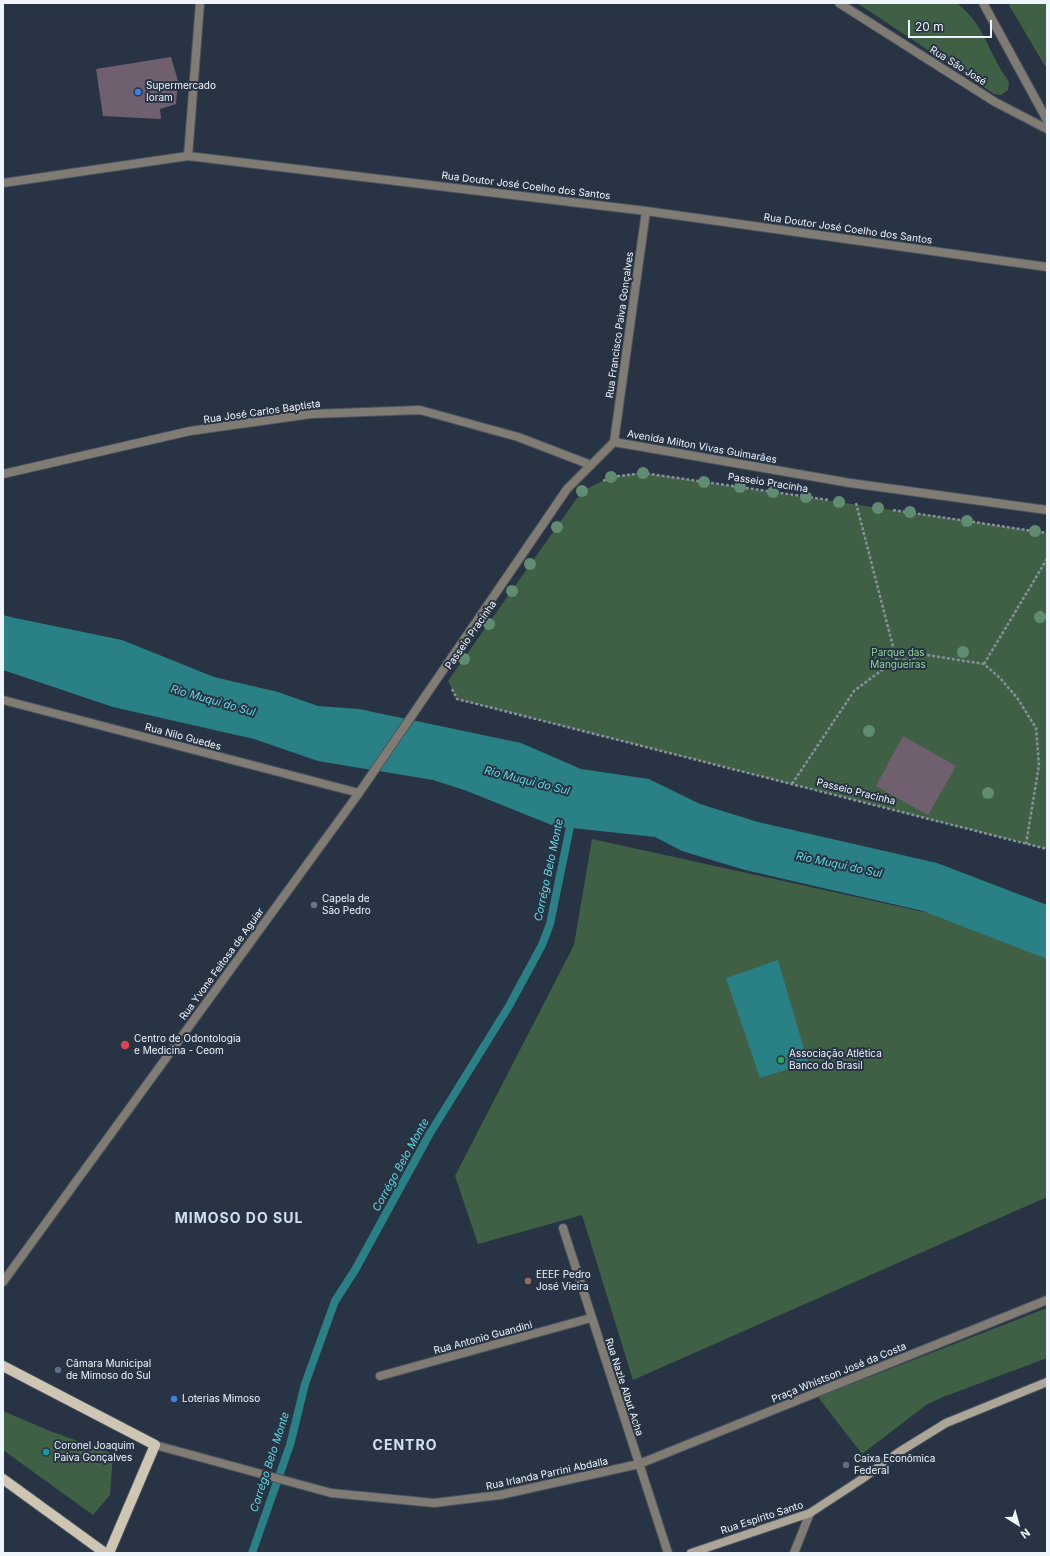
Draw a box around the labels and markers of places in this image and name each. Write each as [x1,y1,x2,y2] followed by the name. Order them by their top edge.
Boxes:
[146,80,216,104] place label: Supermercado Ioram
[133,87,143,97] marker: Supermercado Ioram
[322,893,371,916] place label: Capela de São Pedro
[309,900,319,910] marker: Capela de São Pedro
[134,1033,241,1056] place label: Centro de Odontologia e Medicina - Ceom
[119,1039,131,1051] marker: Centro de Odontologia e Medicina - Ceom
[789,1048,882,1072] place label: Associação Atlética Banco do Brasil
[776,1055,786,1065] marker: Associação Atlética Banco do Brasil
[536,1269,591,1292] place label: EEEF Pedro José Vieira
[523,1276,533,1286] marker: EEEF Pedro José Vieira
[66,1358,151,1382] place label: Câmara Municipal de Mimoso do Sul
[53,1365,63,1375] marker: Câmara Municipal de Mimoso do Sul
[182,1393,260,1405] place label: Loterias Mimoso
[169,1394,179,1404] marker: Loterias Mimoso
[54,1440,135,1464] place label: Coronel Joaquim Paiva Gonçalves
[41,1447,51,1457] marker: Coronel Joaquim Paiva Gonçalves
[854,1453,935,1476] place label: Caixa Econômica Federal
[841,1460,851,1470] marker: Caixa Econômica Federal

